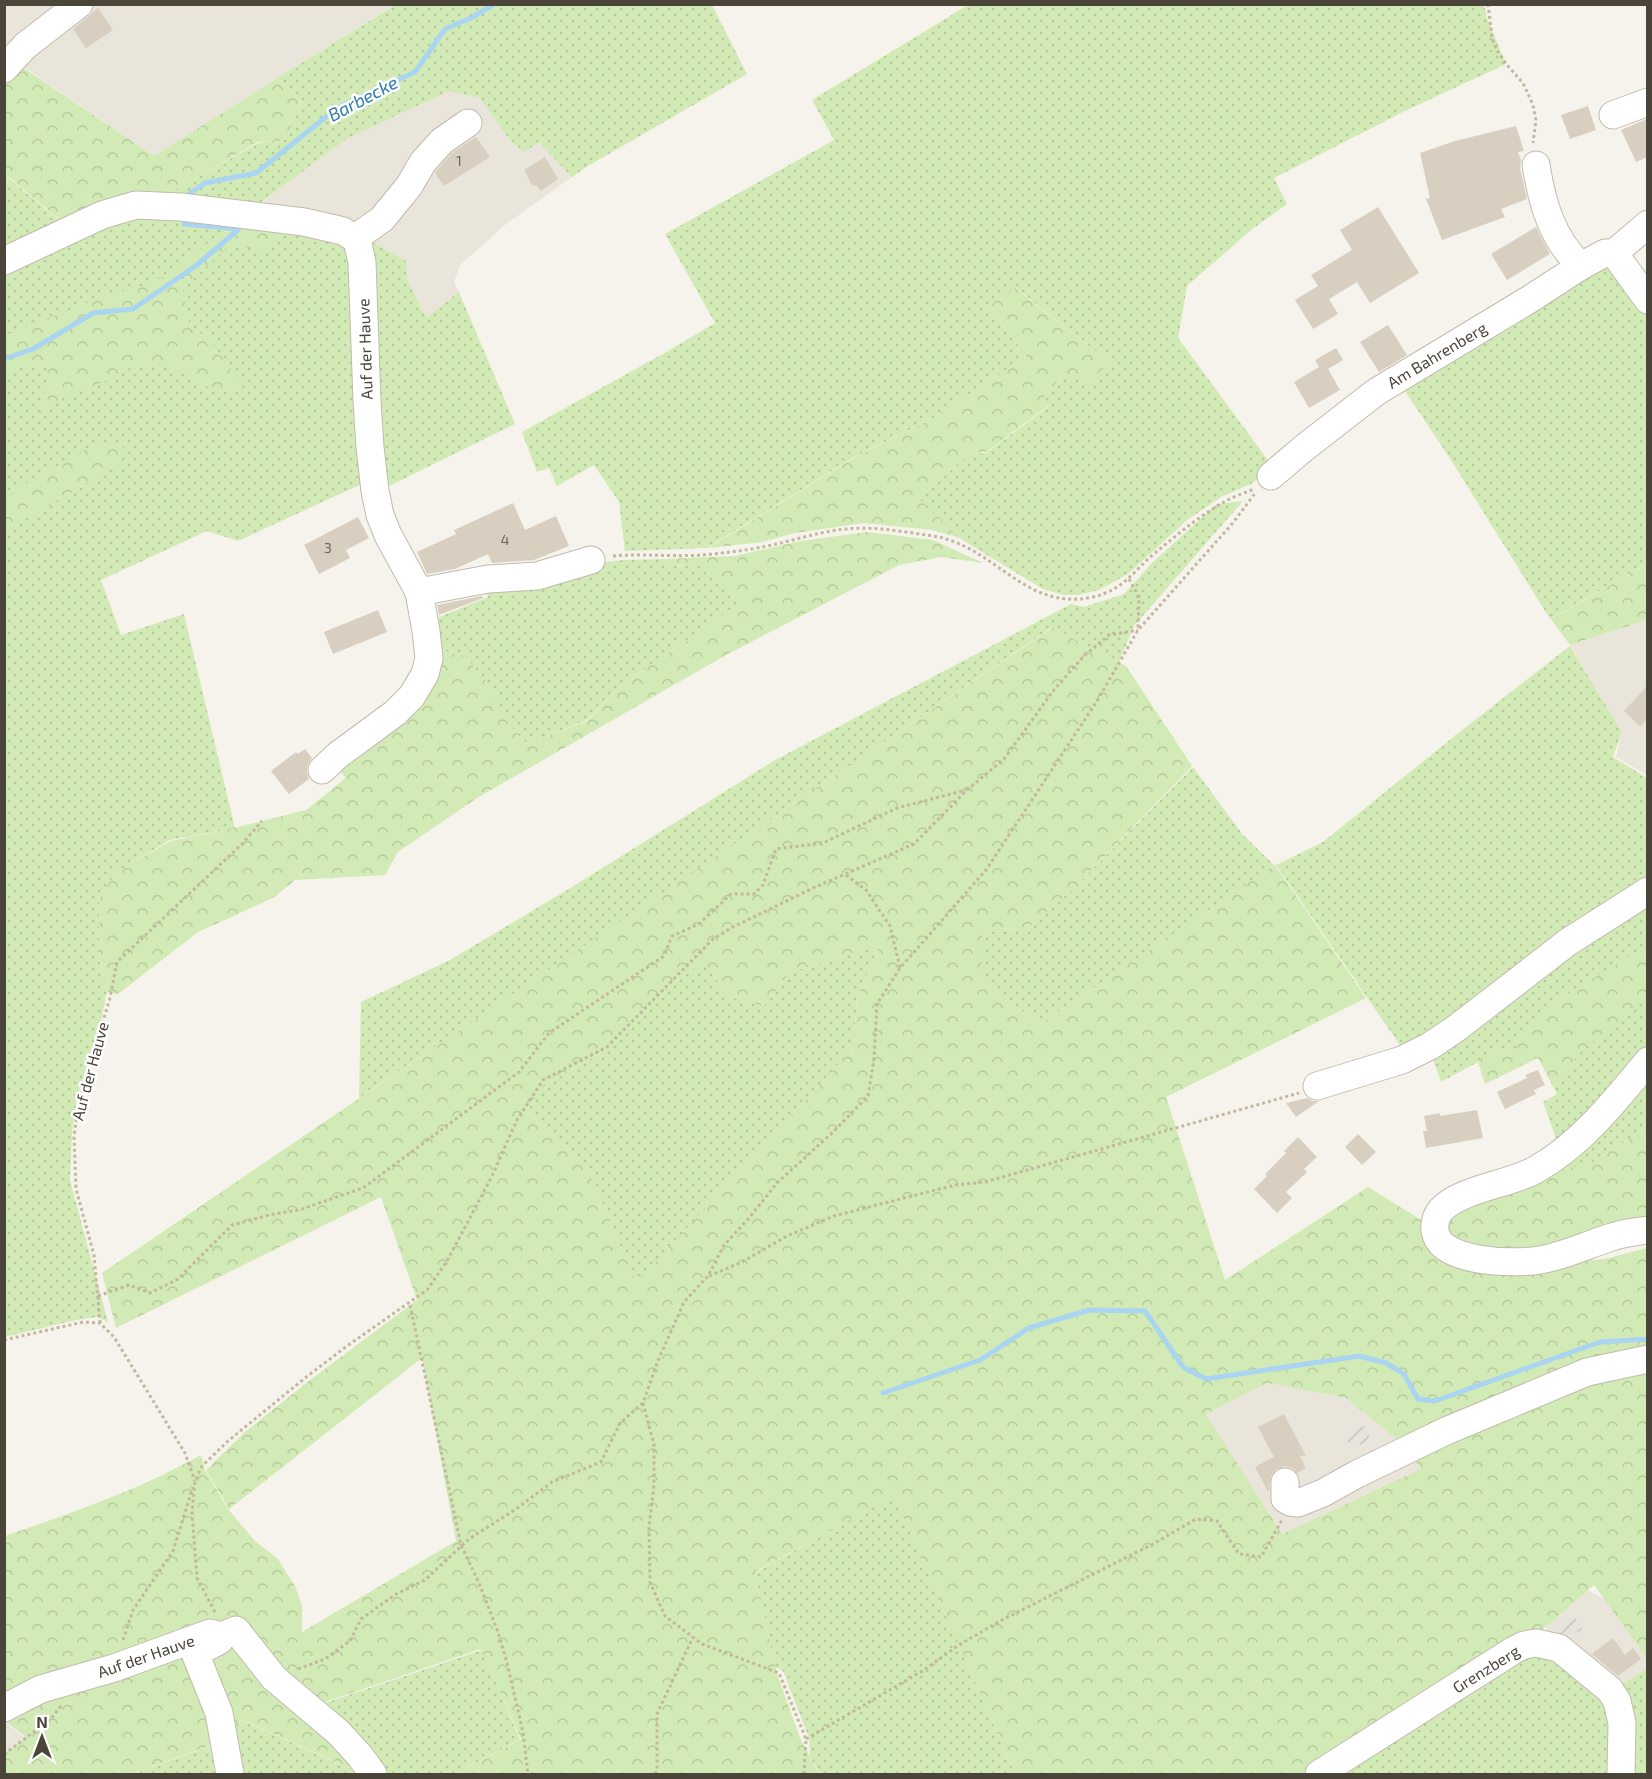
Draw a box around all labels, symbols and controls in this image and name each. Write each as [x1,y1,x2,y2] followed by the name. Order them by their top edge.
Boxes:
[324,70,402,126] water label: Barbecke
[456,152,462,169] house number: 1
[353,298,376,400] street label: Auf der Hauve
[1384,317,1490,392] street label: Am Bahrenberg
[501,531,509,548] house number: 4
[324,539,332,556] house number: 3
[67,1019,112,1122] street label: Auf der Hauve
[95,1630,197,1681] street label: Auf der Hauve
[1449,1641,1523,1697] street label: Grenzberg
[12,1707,72,1767] north arrow
[36,1712,48,1731] text: N

